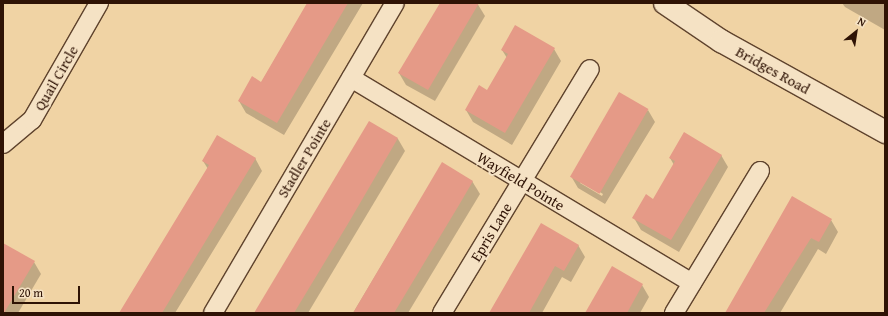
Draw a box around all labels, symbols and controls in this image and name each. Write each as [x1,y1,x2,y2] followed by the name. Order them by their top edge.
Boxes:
[836,12,876,52] north arrow
[855,13,869,30] text: N
[30,42,82,114] street label: Quail Circle
[733,42,813,98] street label: Bridges Road
[273,115,335,201] street label: Stadler Pointe
[474,148,568,214] street label: Wayfield Pointe
[466,199,516,265] street label: Epris Lane
[14,278,82,304] scale bar
[19,284,43,301] text: 20 m

